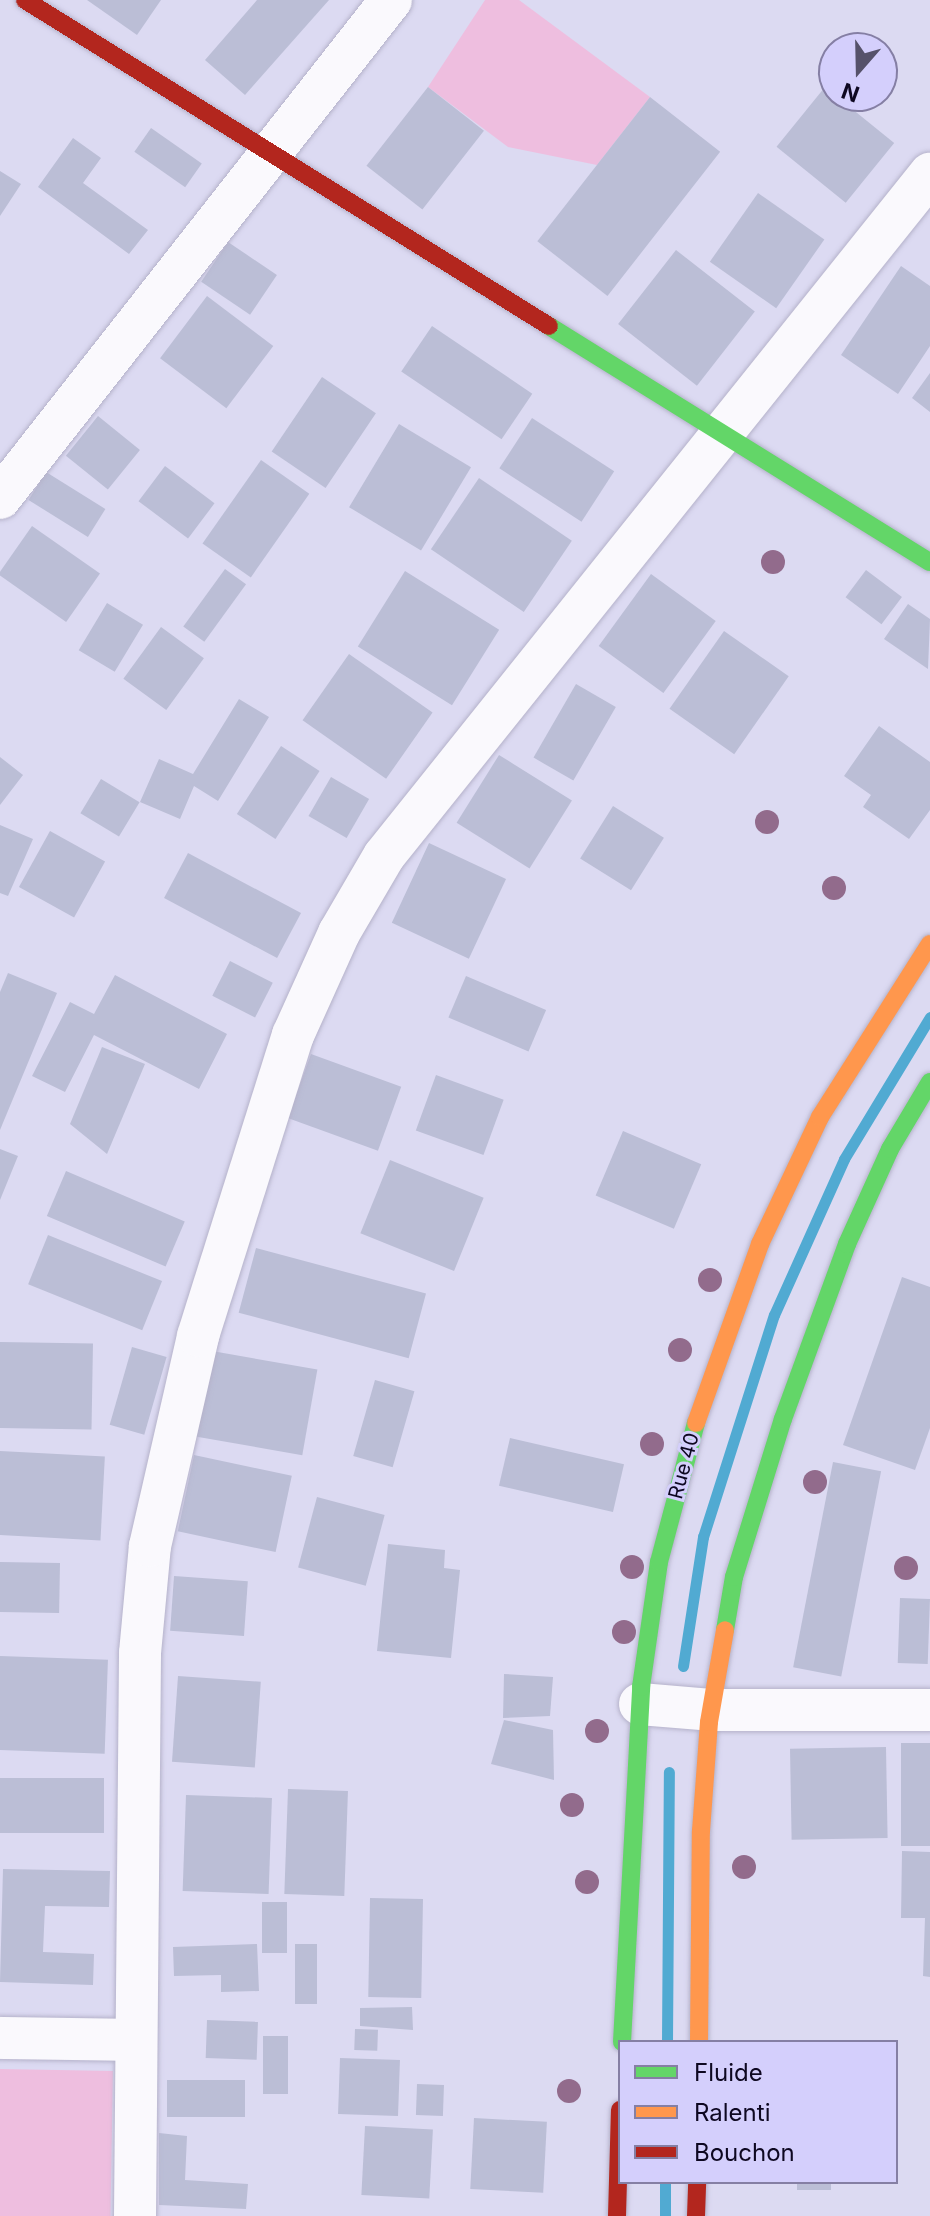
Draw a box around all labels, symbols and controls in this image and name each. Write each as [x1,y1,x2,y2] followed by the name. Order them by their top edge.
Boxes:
[818,32,898,112] north arrow
[838,78,863,108] text: N
[664,1430,704,1502] street label: Rue 40
[618,2040,898,2184] legend
[694,2058,763,2087] text: Fluide
[694,2098,770,2127] text: Ralenti
[694,2138,795,2167] text: Bouchon

